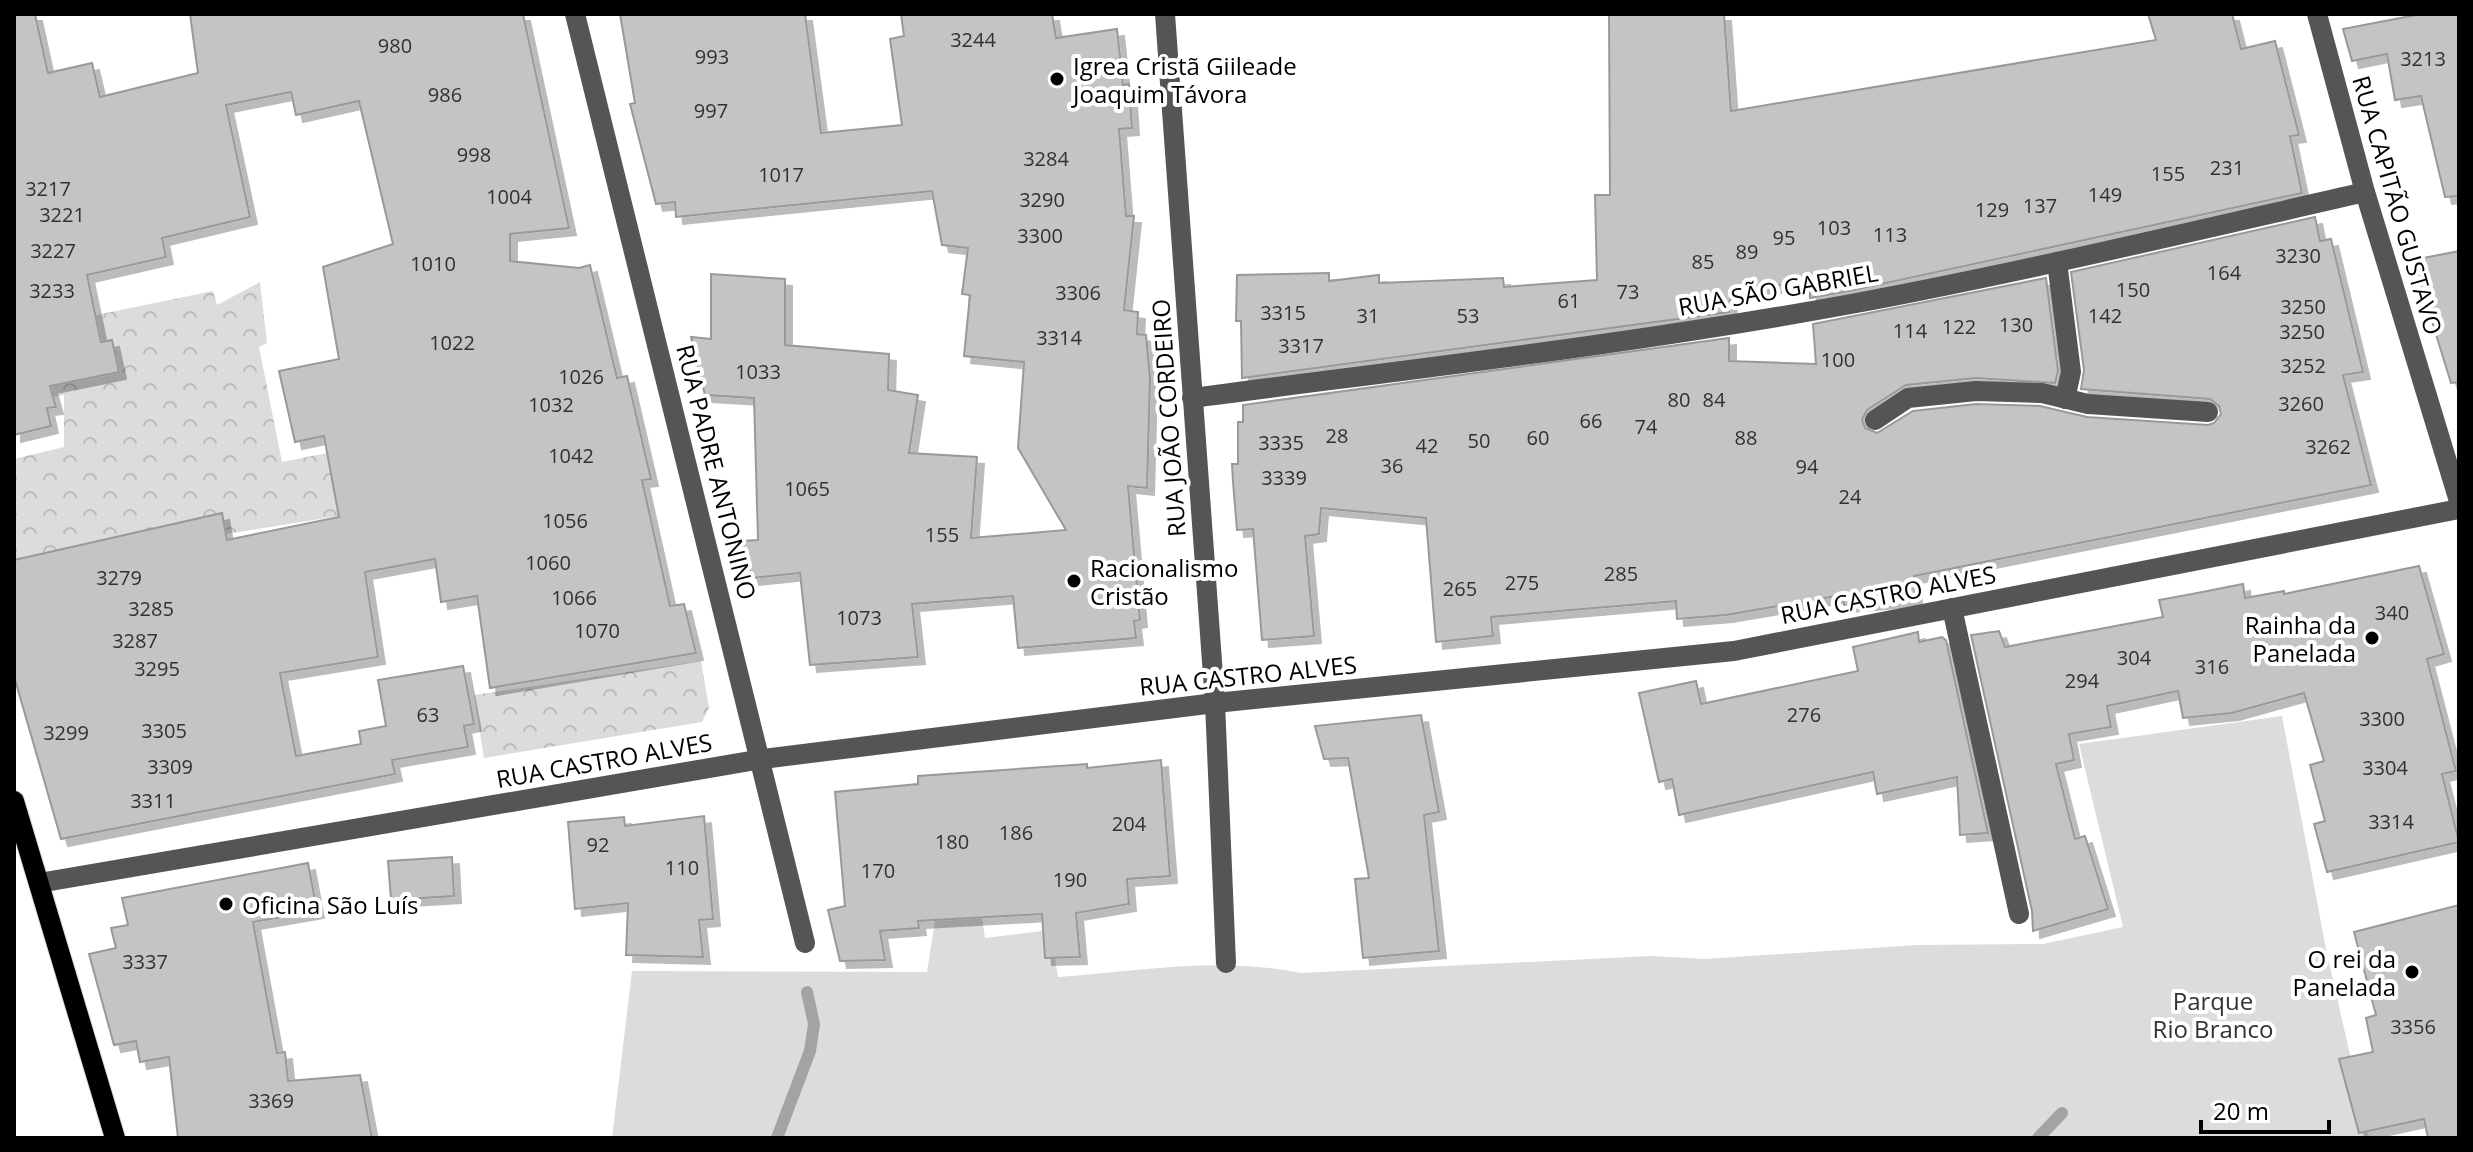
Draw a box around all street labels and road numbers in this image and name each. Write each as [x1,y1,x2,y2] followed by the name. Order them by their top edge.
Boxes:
[2345,72,2451,338] street label: RUA CAPITÃO GUSTAVO
[1675,255,1881,323] street label: RUA SÃO GABRIEL
[1143,298,1193,538] street label: RUA JOÃO CORDEIRO
[669,341,765,603] street label: RUA PADRE ANTONINO
[1778,557,1998,631] street label: RUA CASTRO ALVES
[1138,647,1358,703] street label: RUA CASTRO ALVES
[493,725,715,795] street label: RUA CASTRO ALVES

